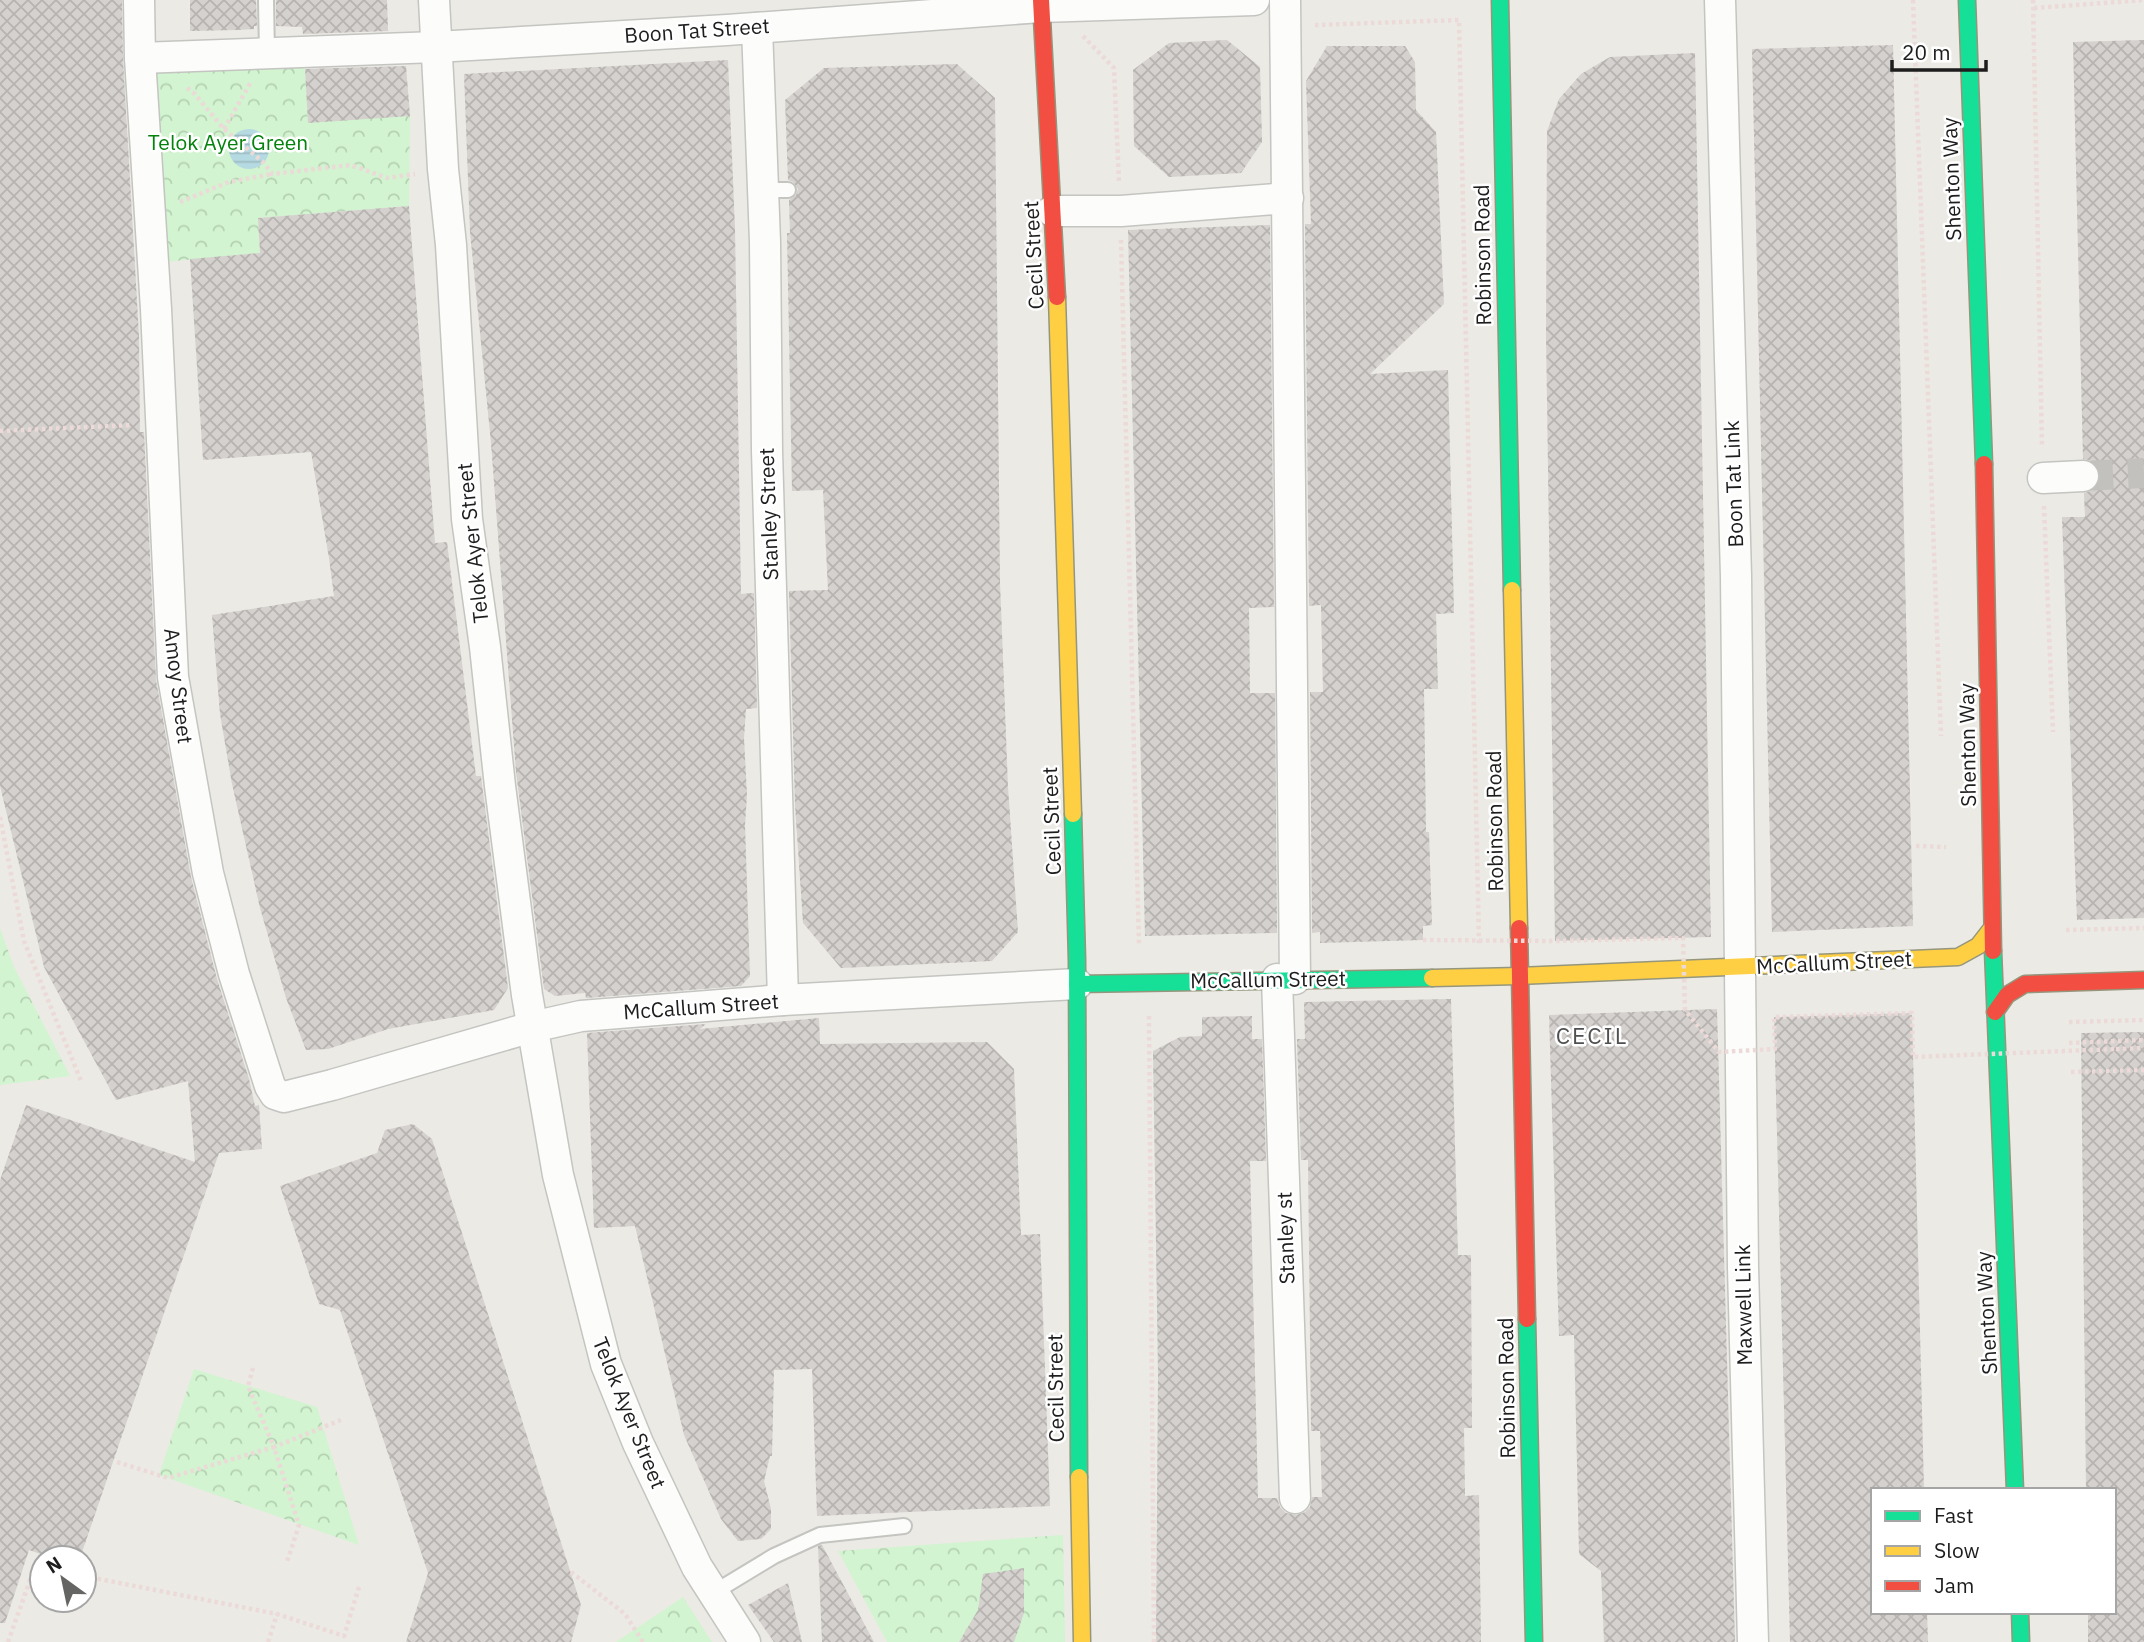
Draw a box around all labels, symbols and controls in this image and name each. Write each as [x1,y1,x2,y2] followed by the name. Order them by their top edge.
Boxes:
[623,11,771,49] street label: Boon Tat Street
[1892,28,1986,72] scale bar
[1902,38,1951,66] text: 20 m
[1935,116,1967,241] street label: Shenton Way
[148,128,308,156] park label: Telok Ayer Green
[1467,184,1497,326] street label: Robinson Road
[1016,200,1050,310] street label: Cecil Street
[1717,420,1749,548] street label: Boon Tat Link
[752,447,784,581] street label: Stanley Street
[450,462,494,625] street label: Telok Ayer Street
[158,626,200,745] street label: Amoy Street
[1952,682,1982,807] street label: Shenton Way
[1479,750,1509,892] street label: Robinson Road
[1035,766,1067,876] street label: Cecil Street
[1755,944,1913,980] street label: McCallum Street
[1190,964,1346,994] street label: McCallum Street
[622,987,780,1025] street label: McCallum Street
[1556,1020,1628,1050] district label: CECIL
[1269,1191,1301,1285] street label: Stanley st
[1728,1244,1758,1366] street label: Maxwell Link
[1969,1250,2003,1376] street label: Shenton Way
[1491,1317,1521,1459] street label: Robinson Road
[587,1333,673,1493] street label: Telok Ayer Street
[1040,1333,1070,1443] street label: Cecil Street
[1871,1488,2116,1614] legend
[1934,1501,1974,1529] text: Fast
[1934,1536,1980,1564] text: Slow
[28,1544,98,1614] north arrow
[41,1551,66,1579] text: N
[1934,1571,1974,1599] text: Jam

